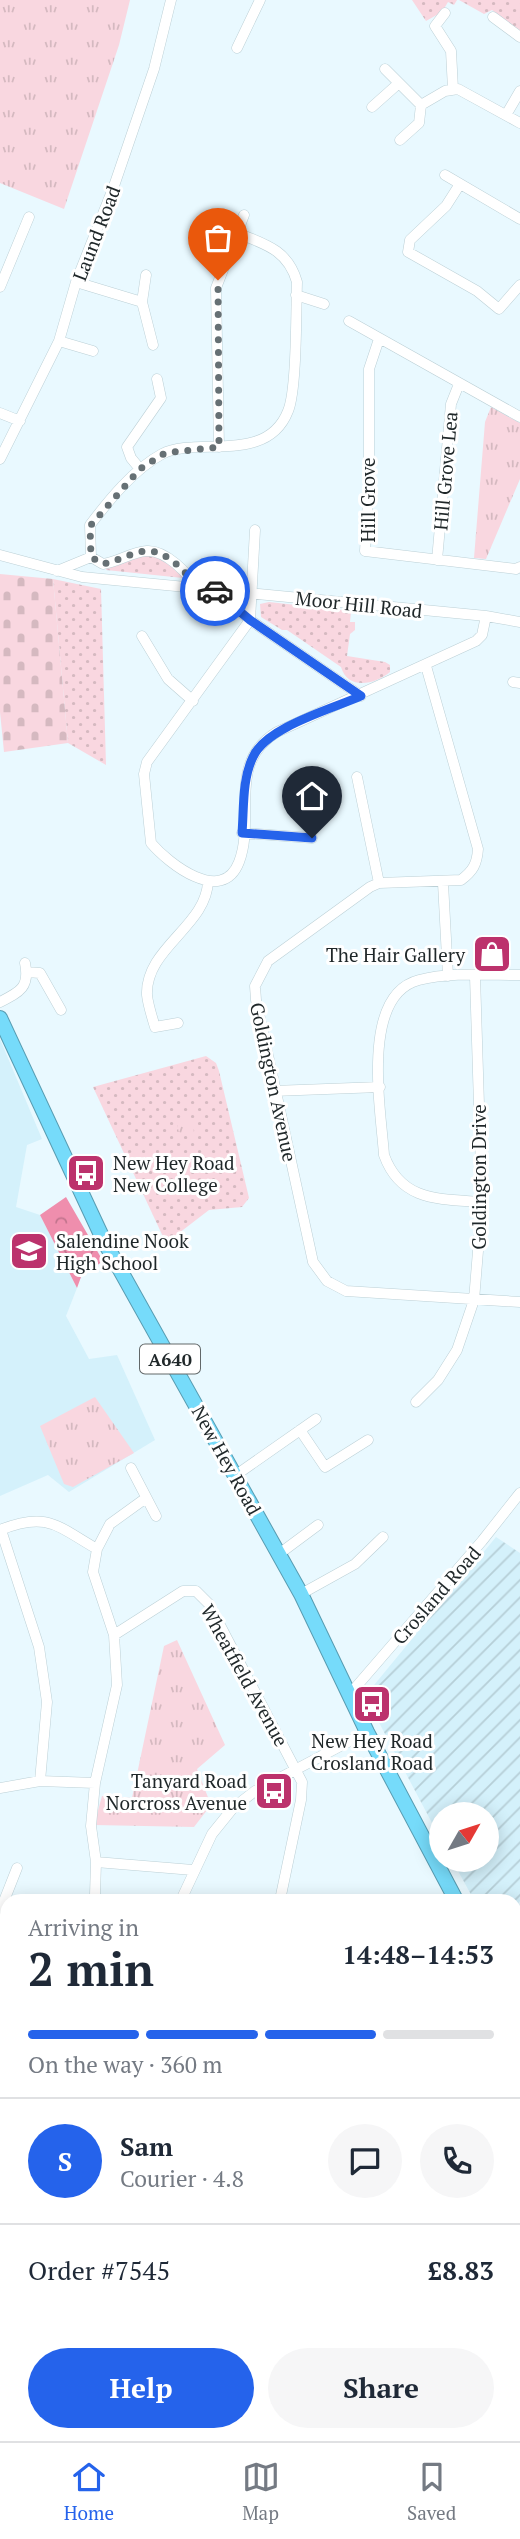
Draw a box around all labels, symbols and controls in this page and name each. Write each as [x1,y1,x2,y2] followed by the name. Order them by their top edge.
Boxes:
[66,182,126,284] street label: Laund Road
[188,208,248,280] pin
[199,219,237,257] icon: bag
[427,410,463,531] street label: Hill Grove Lea
[355,458,380,543] street label: Hill Grove
[180,556,250,626] courier
[196,572,234,610] icon: car
[294,585,424,623] street label: Moor Hill Road
[282,766,342,838] pin
[293,777,331,815] icon: home
[471,933,513,975] shop icon: The Hair Gallery
[326,942,465,967] place label: The Hair Gallery
[245,1000,303,1164] street label: Goldington Avenue
[466,1104,491,1250] street label: Goldington Drive
[113,1150,235,1197] place label: New Hey Road New College
[65,1152,107,1194] bus stop icon: New Hey Road New College
[56,1228,189,1275] place label: Salendine Nook High School
[8,1230,50,1272] school or university icon: Salendine Nook High School
[140,1344,200,1374] road number: A640
[187,1401,268,1520] street label: New Hey Road
[386,1540,486,1649] street label: Crosland Road
[196,1599,294,1751] street label: Wheatfield Avenue
[351,1683,393,1725] bus stop icon: New Hey Road Crosland Road
[311,1728,434,1775] place label: New Hey Road Crosland Road
[106,1768,247,1815] place label: Tanyard Road Norcross Avenue
[253,1770,295,1812] bus stop icon: Tanyard Road Norcross Avenue
[429,1802,499,1872] north arrow
[429,1802,499,1872] map controls
[28,1912,139,1943] text: Arriving in
[342,1937,494,1971] text: 14:48–14:53
[28,1938,154,1999] text: 2 min
[28,2049,222,2080] text: On the way · 360 m
[328,2124,402,2198] button: chat
[420,2124,494,2198] button: phone
[120,2129,173,2163] text: Sam
[58,2144,72,2178] text: S
[120,2163,244,2194] text: Courier · 4.8
[28,2253,170,2287] text: Order #7545
[428,2253,494,2287] text: £8.83
[28,2348,254,2428] button: Help
[268,2348,494,2428] button: Share
[64,2458,114,2525] tab: Home
[242,2458,280,2525] tab: Map
[407,2458,456,2525] tab: Saved

